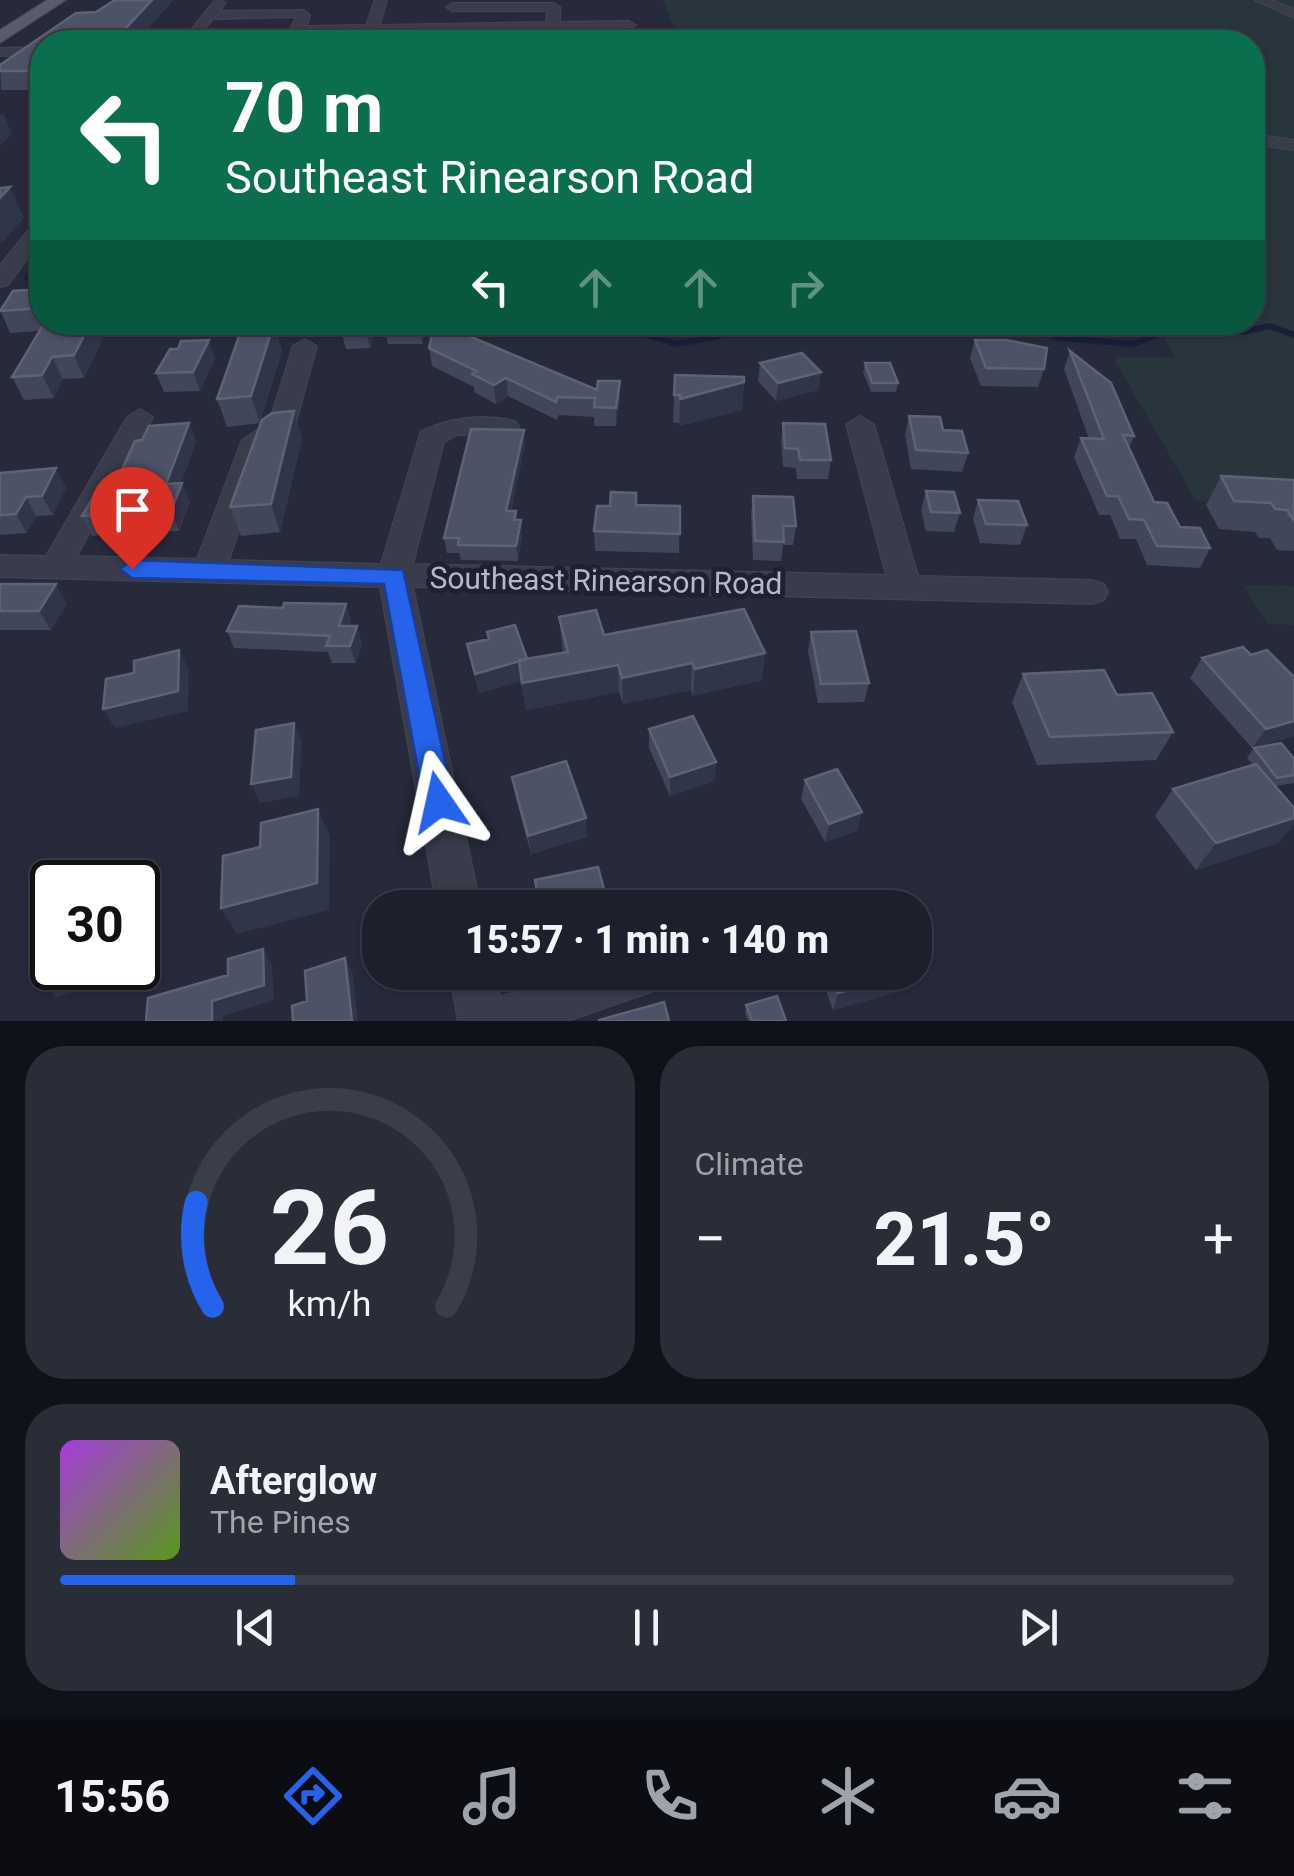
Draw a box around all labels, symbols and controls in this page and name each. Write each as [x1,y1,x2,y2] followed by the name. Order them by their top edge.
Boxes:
[225,67,383,149] text: 70 m
[60,70,190,200] icon: left
[225,151,754,204] text: Southeast Rinearson Road
[463,260,518,315] icon: left
[568,260,623,315] icon: ahead
[673,260,728,315] icon: ahead
[778,260,833,315] icon: right
[90,467,175,570] pin
[105,482,160,537] icon: arrive
[429,560,783,601] street label: Southeast Rinearson Road
[387,750,491,854] position arrow
[30,860,160,990] speed limit sign: 30
[465,918,829,962] text: 15:57 · 1 min · 140 m
[695,1145,804,1183] text: Climate
[270,1168,389,1289] text: 26
[874,1195,1055,1283] text: 21.5°
[695,1207,726,1271] text: −
[1203,1207,1234,1271] text: +
[288,1283,372,1325] text: km/h
[210,1459,377,1503] text: Afterglow
[210,1503,351,1541] text: The Pines
[228,1600,283,1655] icon: previous
[619,1600,674,1655] icon: pause
[1011,1600,1066,1655] icon: next
[278,1761,348,1831] icon: directions
[457,1761,527,1831] icon: music
[635,1761,705,1831] icon: phone
[813,1761,883,1831] icon: climate
[992,1761,1062,1831] icon: car
[1170,1761,1240,1831] icon: filters
[54,1770,170,1823] text: 15:56

